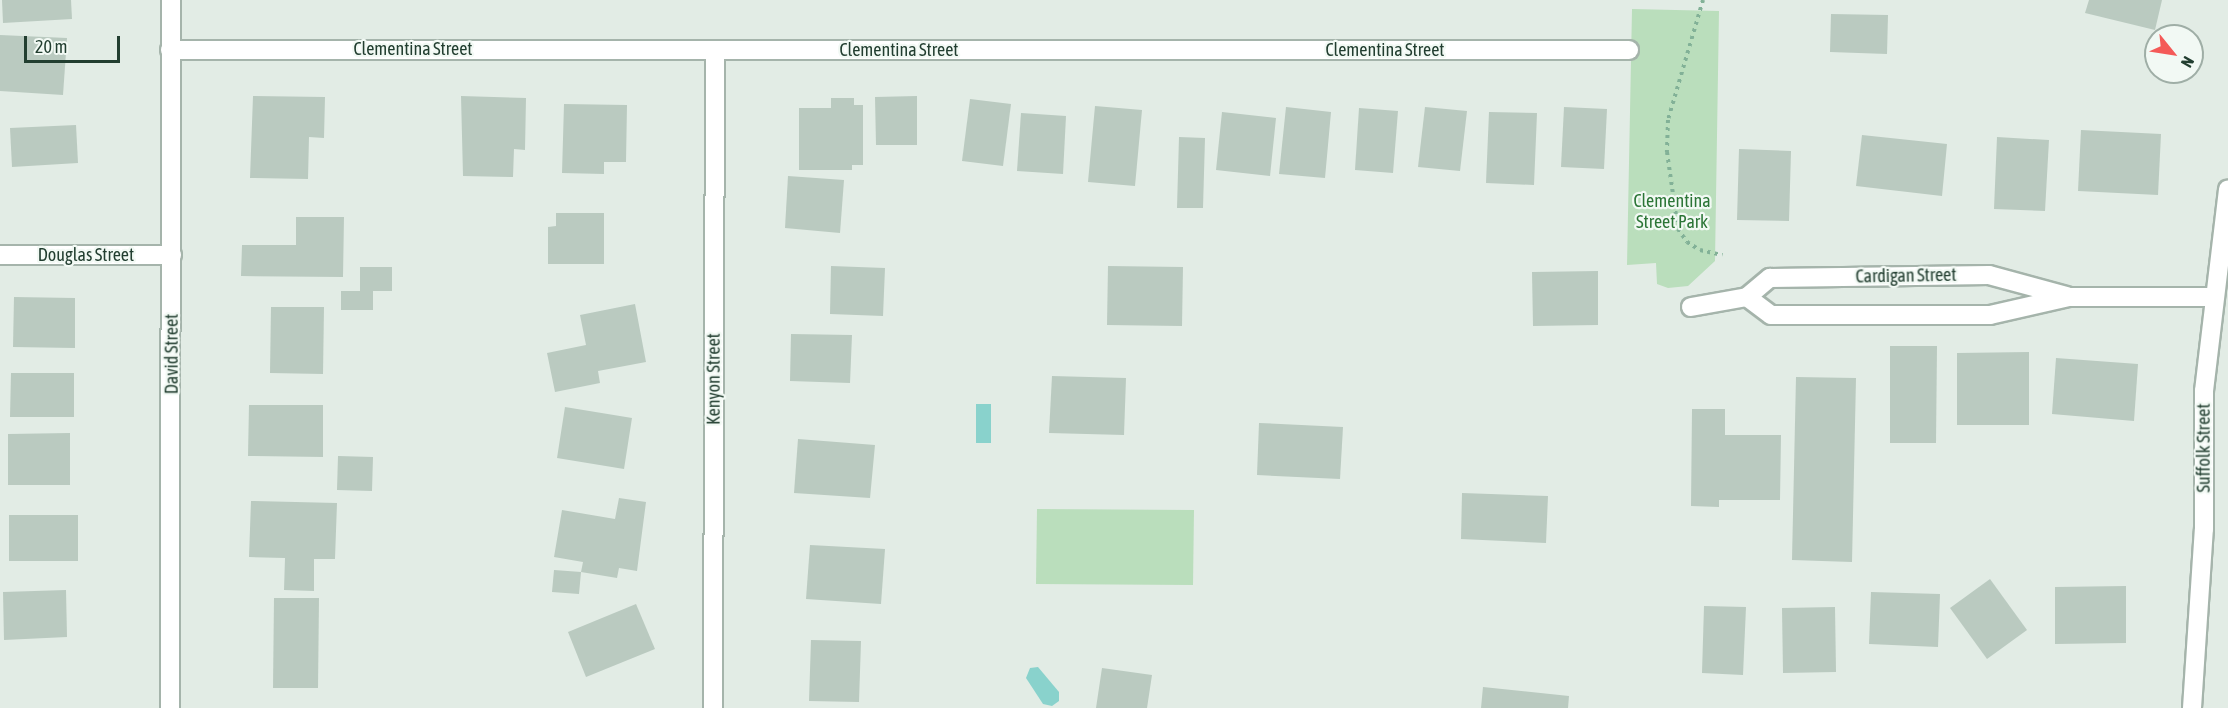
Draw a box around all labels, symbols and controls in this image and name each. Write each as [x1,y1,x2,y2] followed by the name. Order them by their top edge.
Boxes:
[27,24,123,62] scale bar
[2144,24,2204,84] north arrow
[35,36,67,57] text: 20 m
[353,38,473,60] street label: Clementina Street
[839,39,959,61] street label: Clementina Street
[1325,39,1445,61] street label: Clementina Street
[2178,53,2198,71] text: N
[1633,191,1711,234] park label: Clementina Street Park
[38,244,134,266] street label: Douglas Street
[1855,264,1957,288] street label: Cardigan Street
[161,314,183,394] street label: David Street
[703,333,725,425] street label: Kenyon Street
[2193,403,2215,493] street label: Suffolk Street

